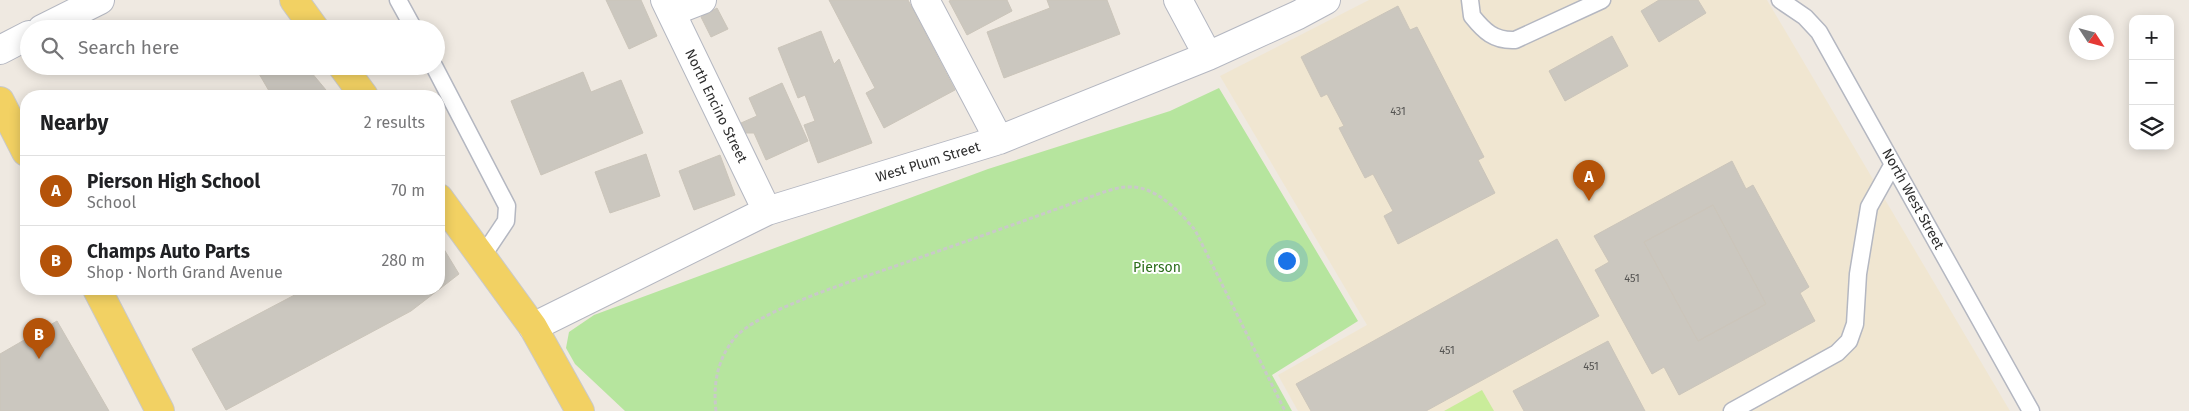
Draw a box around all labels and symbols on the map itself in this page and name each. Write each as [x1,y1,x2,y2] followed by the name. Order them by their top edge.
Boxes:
[2069,15,2114,60] north arrow
[681,46,751,166] street label: North Encino Street
[1390,105,1406,118] house number: 431
[874,138,983,186] street label: West Plum Street
[1878,146,1948,253] street label: North West Street
[1573,160,1605,201] pin: A
[1274,248,1300,274] your location
[1133,259,1181,276] park label: Pierson
[1624,272,1640,285] house number: 451
[23,318,55,359] pin: B
[1439,344,1455,357] house number: 451
[1583,360,1599,373] house number: 451

